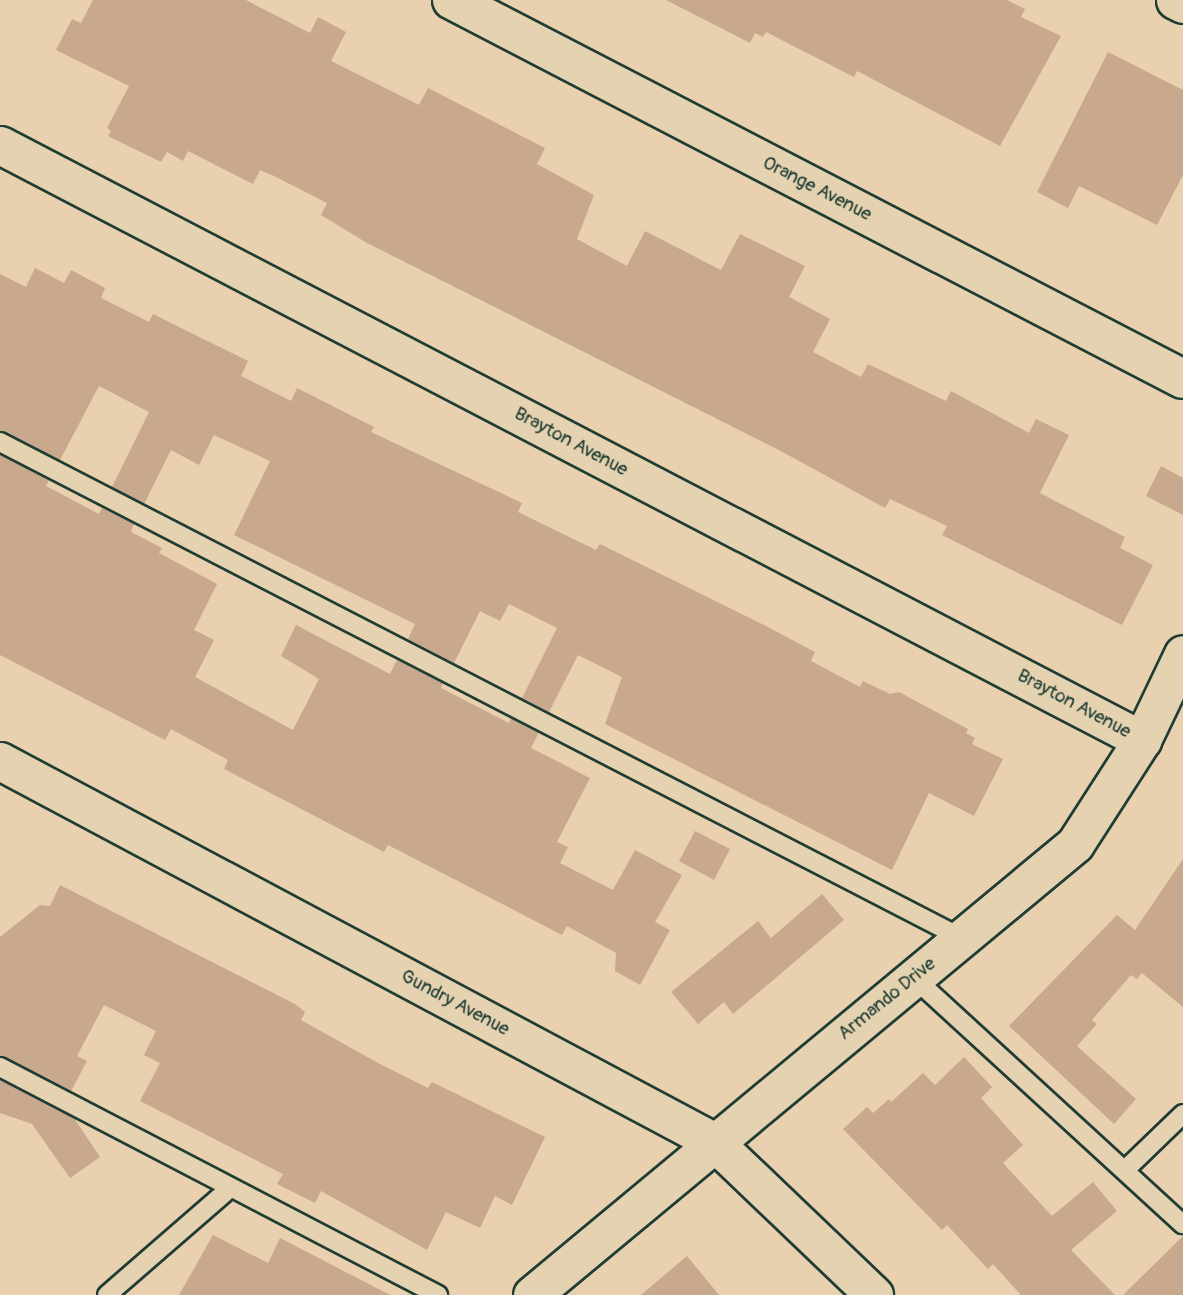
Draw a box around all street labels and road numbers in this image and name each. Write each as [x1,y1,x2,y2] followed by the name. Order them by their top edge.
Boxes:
[759,152,875,226] street label: Orange Avenue
[510,402,632,482] street label: Brayton Avenue
[1013,664,1135,744] street label: Brayton Avenue
[834,953,940,1045] street label: Armando Drive
[397,965,513,1041] street label: Gundry Avenue

